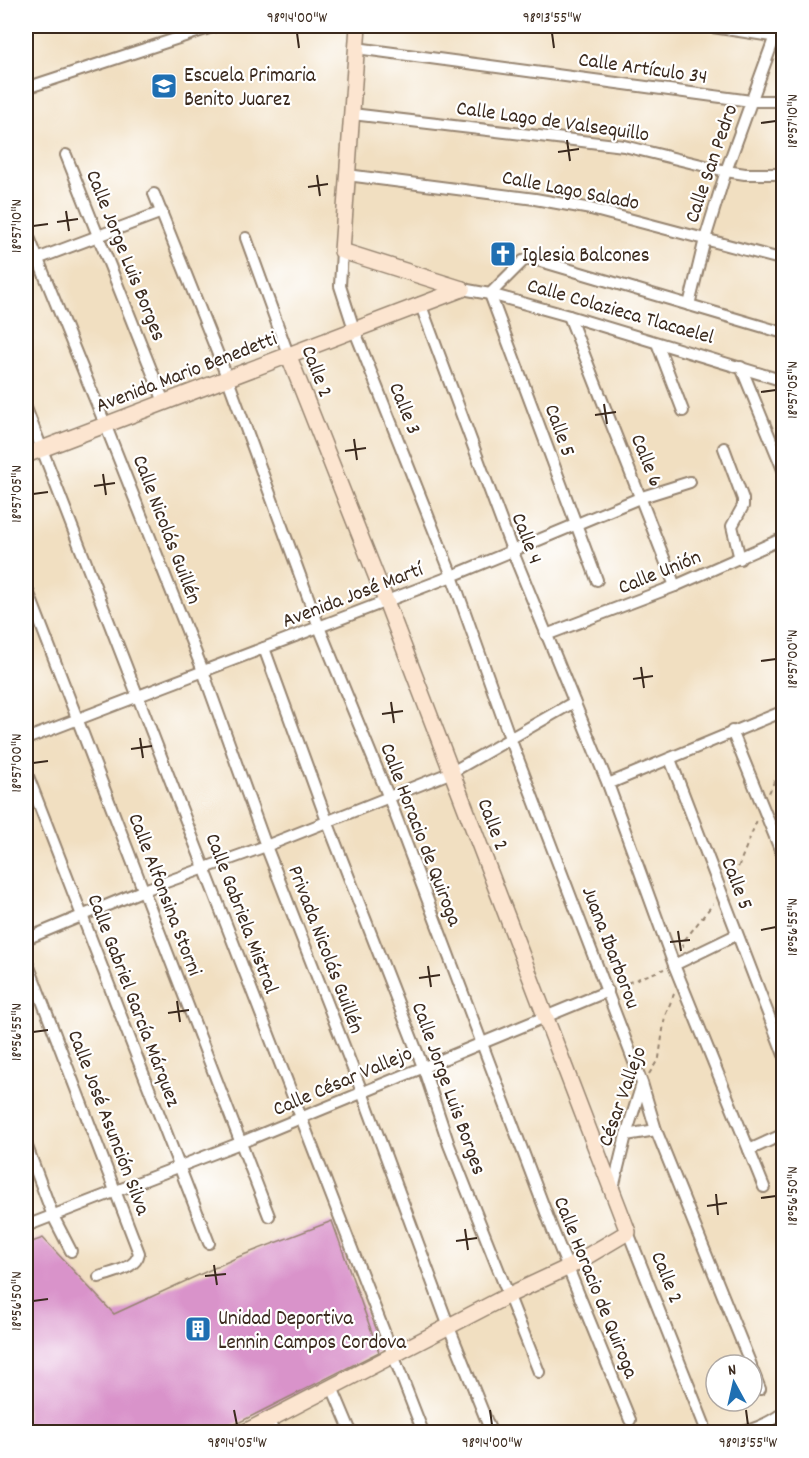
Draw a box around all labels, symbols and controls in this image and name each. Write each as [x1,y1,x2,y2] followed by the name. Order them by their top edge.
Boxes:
[267,8,328,30] text: 98°14'00"W
[523,8,582,30] text: 98°13'55"W
[576,46,709,94] street label: Calle Artículo 34
[184,62,317,116] place label: Escuela Primaria Benito Juarez
[149,71,179,101] school or university icon: Escuela Primaria Benito Juarez
[783,94,805,148] text: 18°57'10"N
[454,95,651,151] street label: Calle Lago de Valsequillo
[679,101,747,227] street label: Calle San Pedro
[499,164,642,220] street label: Calle Lago Salado
[76,166,172,346] street label: Calle Jorge Luis Borges
[7,199,29,253] text: 18°57'10"N
[488,239,518,269] church icon: Iglesia Balcones
[522,242,650,272] place label: Iglesia Balcones
[523,272,717,354] street label: Calle Colazieca Tlacaelel
[92,325,282,422] street label: Avenida Mario Benedetti
[292,342,339,402] street label: Calle 2
[783,361,805,419] text: 18°57'05"N
[379,379,427,440] street label: Calle 3
[535,401,582,462] street label: Calle 5
[621,430,669,492] street label: Calle 6
[123,451,207,609] street label: Calle Nicolás Guillén
[7,465,29,523] text: 18°57'05"N
[502,509,549,569] street label: Calle 4
[614,544,706,604] street label: Calle Unión
[278,555,430,637] street label: Avenida José Martí
[783,630,805,688] text: 18°57'00"N
[7,734,29,792] text: 18°57'00"N
[370,739,468,932] street label: Calle Horacio de Quiroga
[468,795,515,855] street label: Calle 2
[118,809,208,981] street label: Calle Alfonsina Storni
[196,829,285,999] street label: Calle Gabriela Mistral
[712,853,759,915] street label: Calle 5
[278,862,370,1038] street label: Privada Nicolás Guillén
[572,883,646,1014] street label: Juana Ibarborou
[78,890,187,1112] street label: Calle Gabriel García Márquez
[783,898,805,956] text: 18°56'55"N
[402,998,492,1180] street label: Calle Jorge Luis Borges
[7,1003,29,1061] text: 18°56'55"N
[58,1026,157,1221] street label: Calle José Asunción Silva
[269,1040,418,1126] street label: Calle César Vallejo
[592,1043,656,1151] street label: César Vallejo
[783,1166,805,1226] text: 18°56'50"N
[544,1193,645,1385] street label: Calle Horacio de Quiroga
[641,1248,689,1309] street label: Calle 2
[7,1271,29,1331] text: 18°56'50"N
[218,1305,407,1359] place label: Unidad Deportiva Lennin Campos Cordova
[183,1314,213,1344] building icon: Unidad Deportiva Lennin Campos Cordova
[704,1353,764,1413] north arrow
[727,1359,738,1383] text: N
[207,1433,267,1455] text: 98°14'05"W
[462,1433,523,1455] text: 98°14'00"W
[719,1433,778,1455] text: 98°13'55"W

